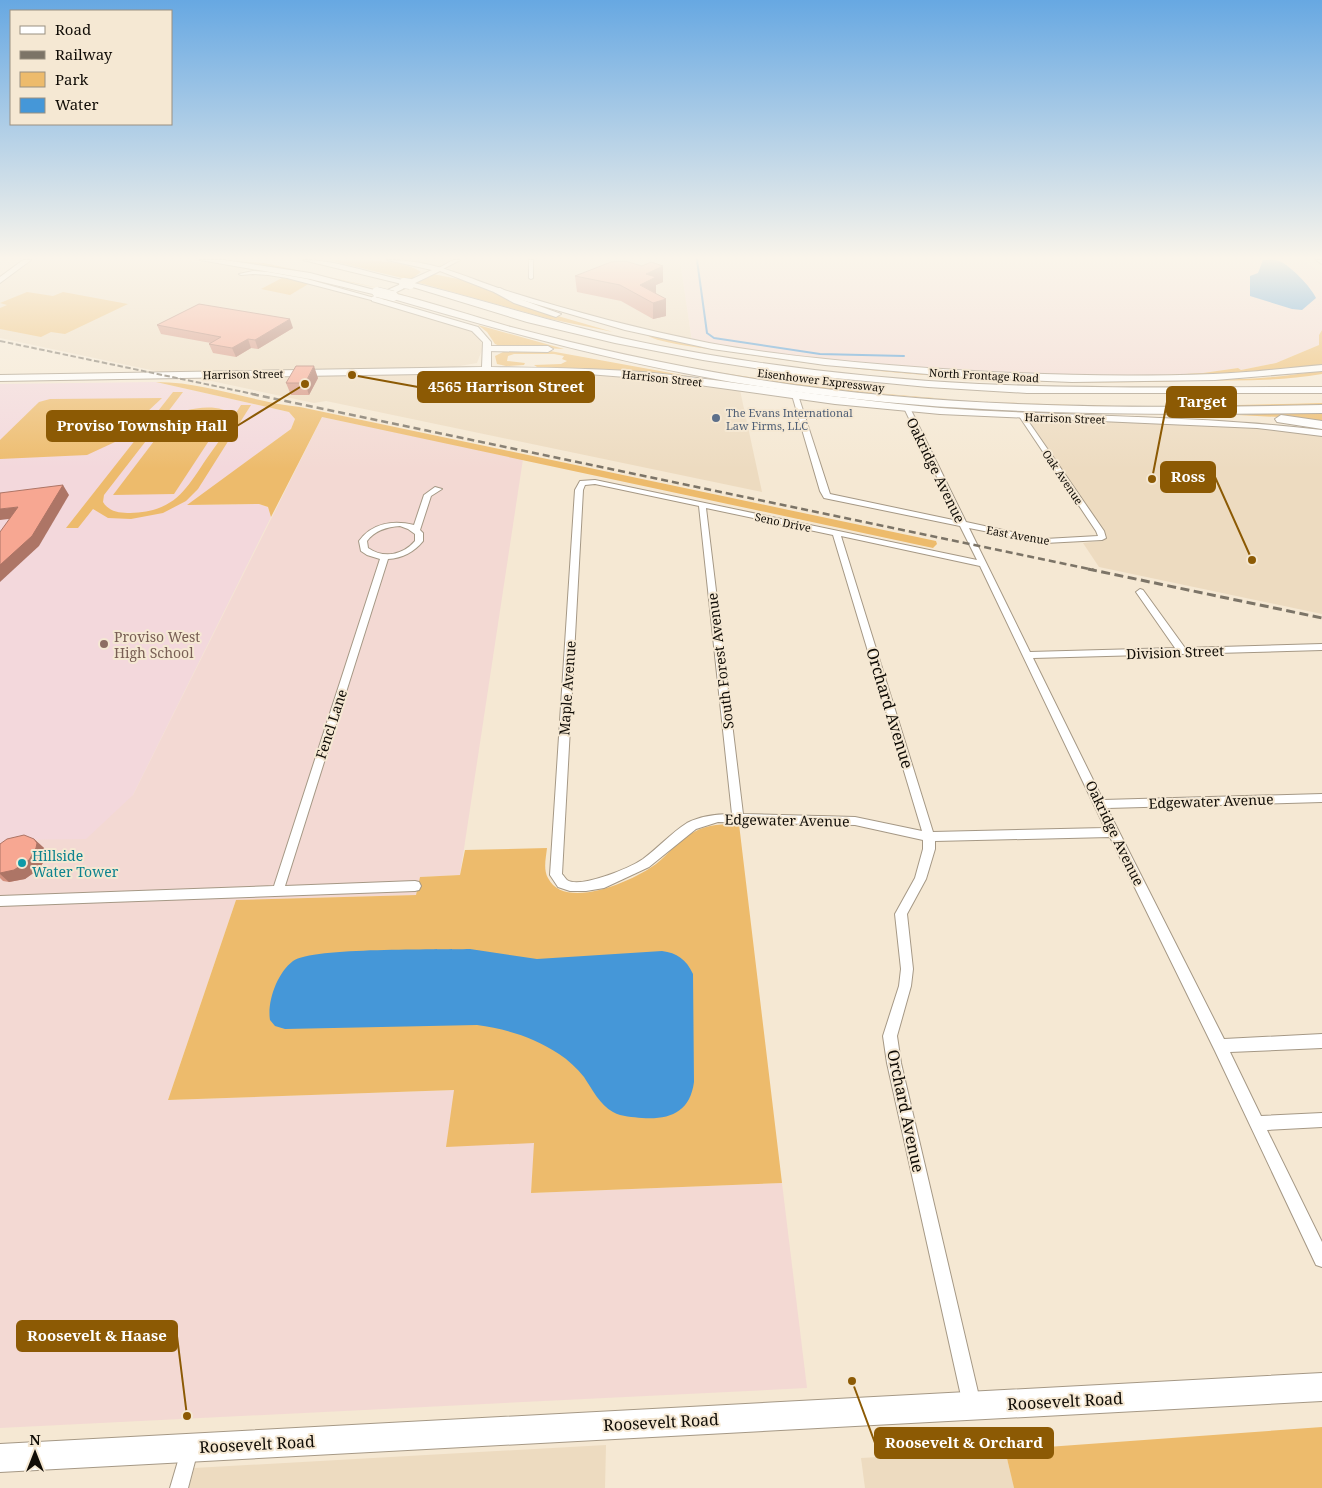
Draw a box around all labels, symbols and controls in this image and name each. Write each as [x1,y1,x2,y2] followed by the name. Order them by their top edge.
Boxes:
[10,10,172,125] legend
[55,19,91,39] text: Road
[55,44,113,64] text: Railway
[55,69,89,89] text: Park
[55,94,98,114] text: Water
[757,365,886,395] street label: Eisenhower Expressway
[929,365,1040,385] street label: North Frontage Road
[203,366,284,382] street label: Harrison Street
[621,366,703,390] street label: Harrison Street
[418,372,594,402] callout: 4565 Harrison Street
[428,376,584,396] text: 4565 Harrison Street
[1167,387,1236,417] callout: Target
[1177,391,1227,411] text: Target
[726,405,853,433] place label: The Evans International Law Firms, LLC
[1024,409,1106,427] street label: Harrison Street
[47,411,237,441] callout: Proviso Township Hall
[710,412,722,424] marker: The Evans International Law Firms, LLC
[902,414,970,526] street label: Oakridge Avenue
[57,415,228,435] text: Proviso Township Hall
[1039,447,1087,507] street label: Oak Avenue
[1161,462,1215,492] callout: Ross
[1171,466,1205,486] text: Ross
[754,509,813,535] street label: Seno Drive
[985,522,1051,548] street label: East Avenue
[702,592,738,730] street label: South Forest Avenue
[114,627,200,662] place label: Proviso West High School
[98,638,110,650] marker: Proviso West High School
[554,640,580,736] street label: Maple Avenue
[1126,641,1224,663] street label: Division Street
[861,645,919,771] street label: Orchard Avenue
[311,687,351,761] street label: Fencl Lane
[1081,777,1149,889] street label: Oakridge Avenue
[1148,789,1274,813] street label: Edgewater Avenue
[724,809,850,831] street label: Edgewater Avenue
[32,846,119,881] place label: Hillside Water Tower
[16,857,28,869] marker: Hillside Water Tower
[882,1048,930,1174] street label: Orchard Avenue
[17,1321,177,1351] callout: Roosevelt & Haase
[27,1325,167,1345] text: Roosevelt & Haase
[1007,1387,1124,1415] street label: Roosevelt Road
[603,1408,720,1436] street label: Roosevelt Road
[10,1428,60,1478] north arrow
[875,1428,1053,1458] callout: Roosevelt & Orchard
[29,1430,41,1449] text: N
[199,1430,316,1458] street label: Roosevelt Road
[885,1432,1043,1452] text: Roosevelt & Orchard

